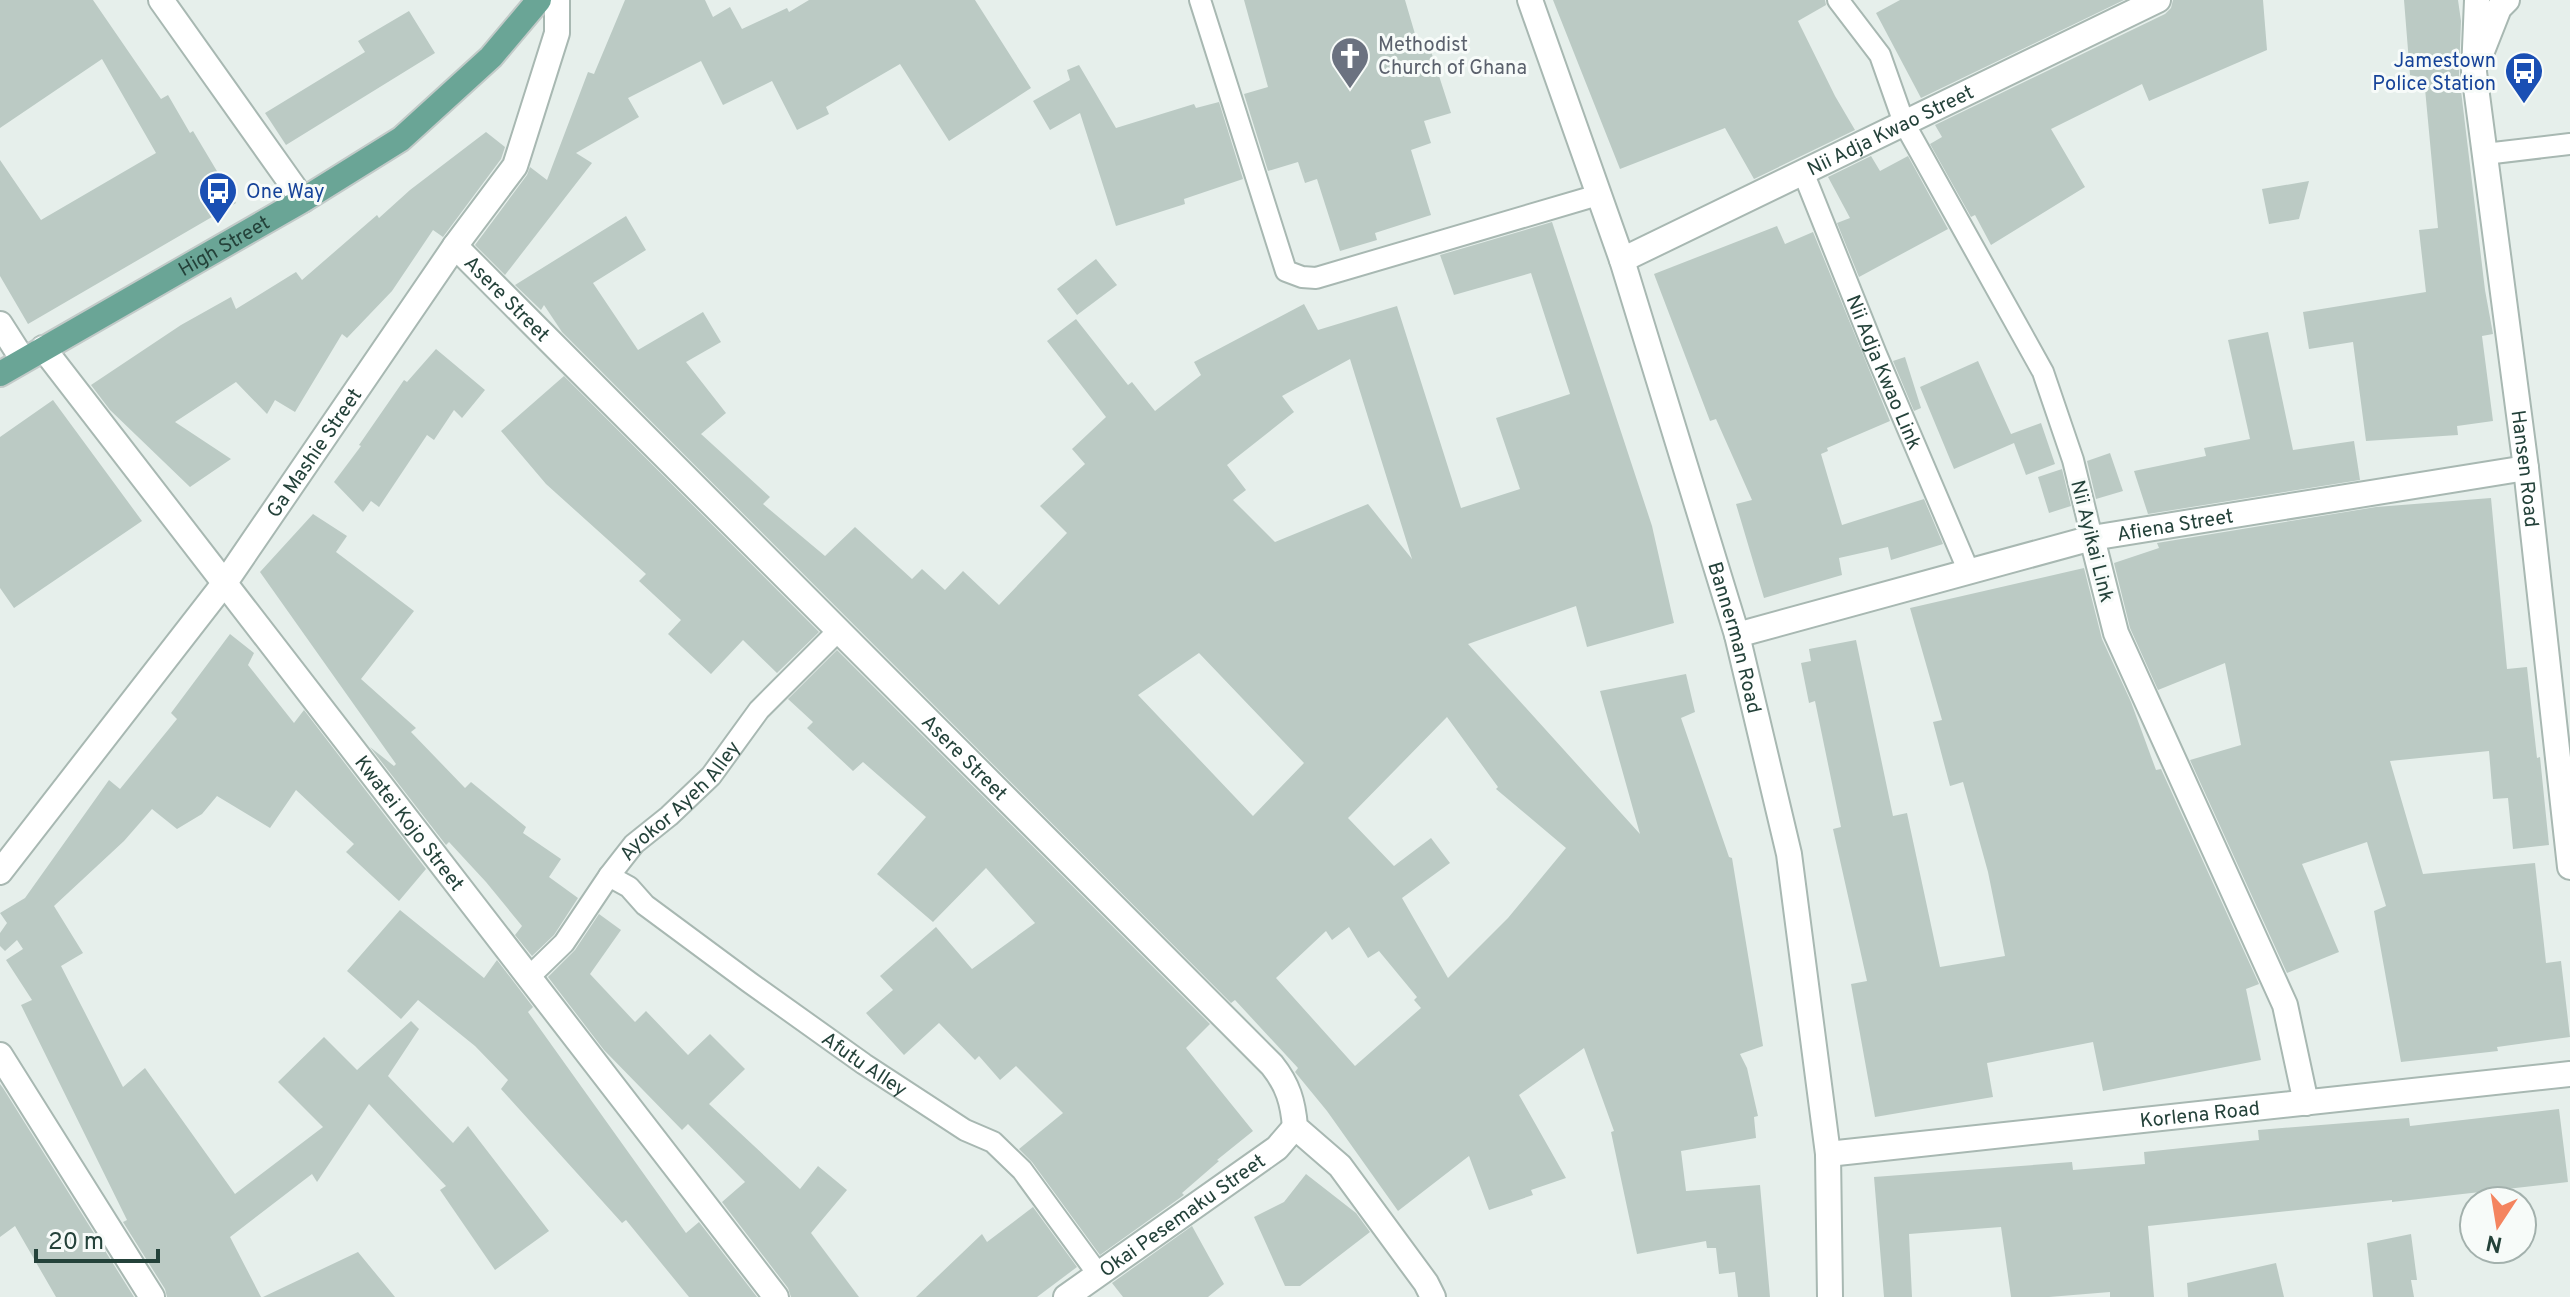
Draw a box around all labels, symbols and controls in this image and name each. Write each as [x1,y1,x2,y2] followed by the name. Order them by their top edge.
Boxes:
[1378,33,1527,82] place label: Methodist Church of Ghana
[1329,35,1371,90] church icon: Methodist Church of Ghana
[2372,49,2496,98] place label: Jamestown Police Station
[2503,50,2545,105] bus stop icon: Jamestown Police Station
[1803,80,1979,183] street label: Nii Adja Kwao Street
[197,170,239,225] bus stop icon: One Way
[246,180,325,206] place label: One Way
[174,211,275,284] street label: High Street
[457,251,554,348] street label: Asere Street
[1839,292,1926,454] street label: Nii Adja Kwao Link
[262,384,369,524] street label: Ga Mashie Street
[2504,409,2543,529] street label: Hansen Road
[2063,478,2119,605] street label: Nii Ayikai Link
[2115,504,2235,549] street label: Afiena Street
[1700,559,1766,716] street label: Bannerman Road
[915,710,1012,807] street label: Asere Street
[615,736,747,867] street label: Ayokor Ayeh Alley
[348,751,469,897] street label: Kwatei Kojo Street
[816,1027,911,1104] street label: Afutu Alley
[2139,1097,2261,1135] street label: Korlena Road
[1095,1149,1271,1284] street label: Okai Pesemaku Street
[2458,1185,2538,1265] north arrow
[36,1213,158,1263] scale bar
[2484,1227,2505,1257] text: N
[48,1228,104,1258] text: 20 m

